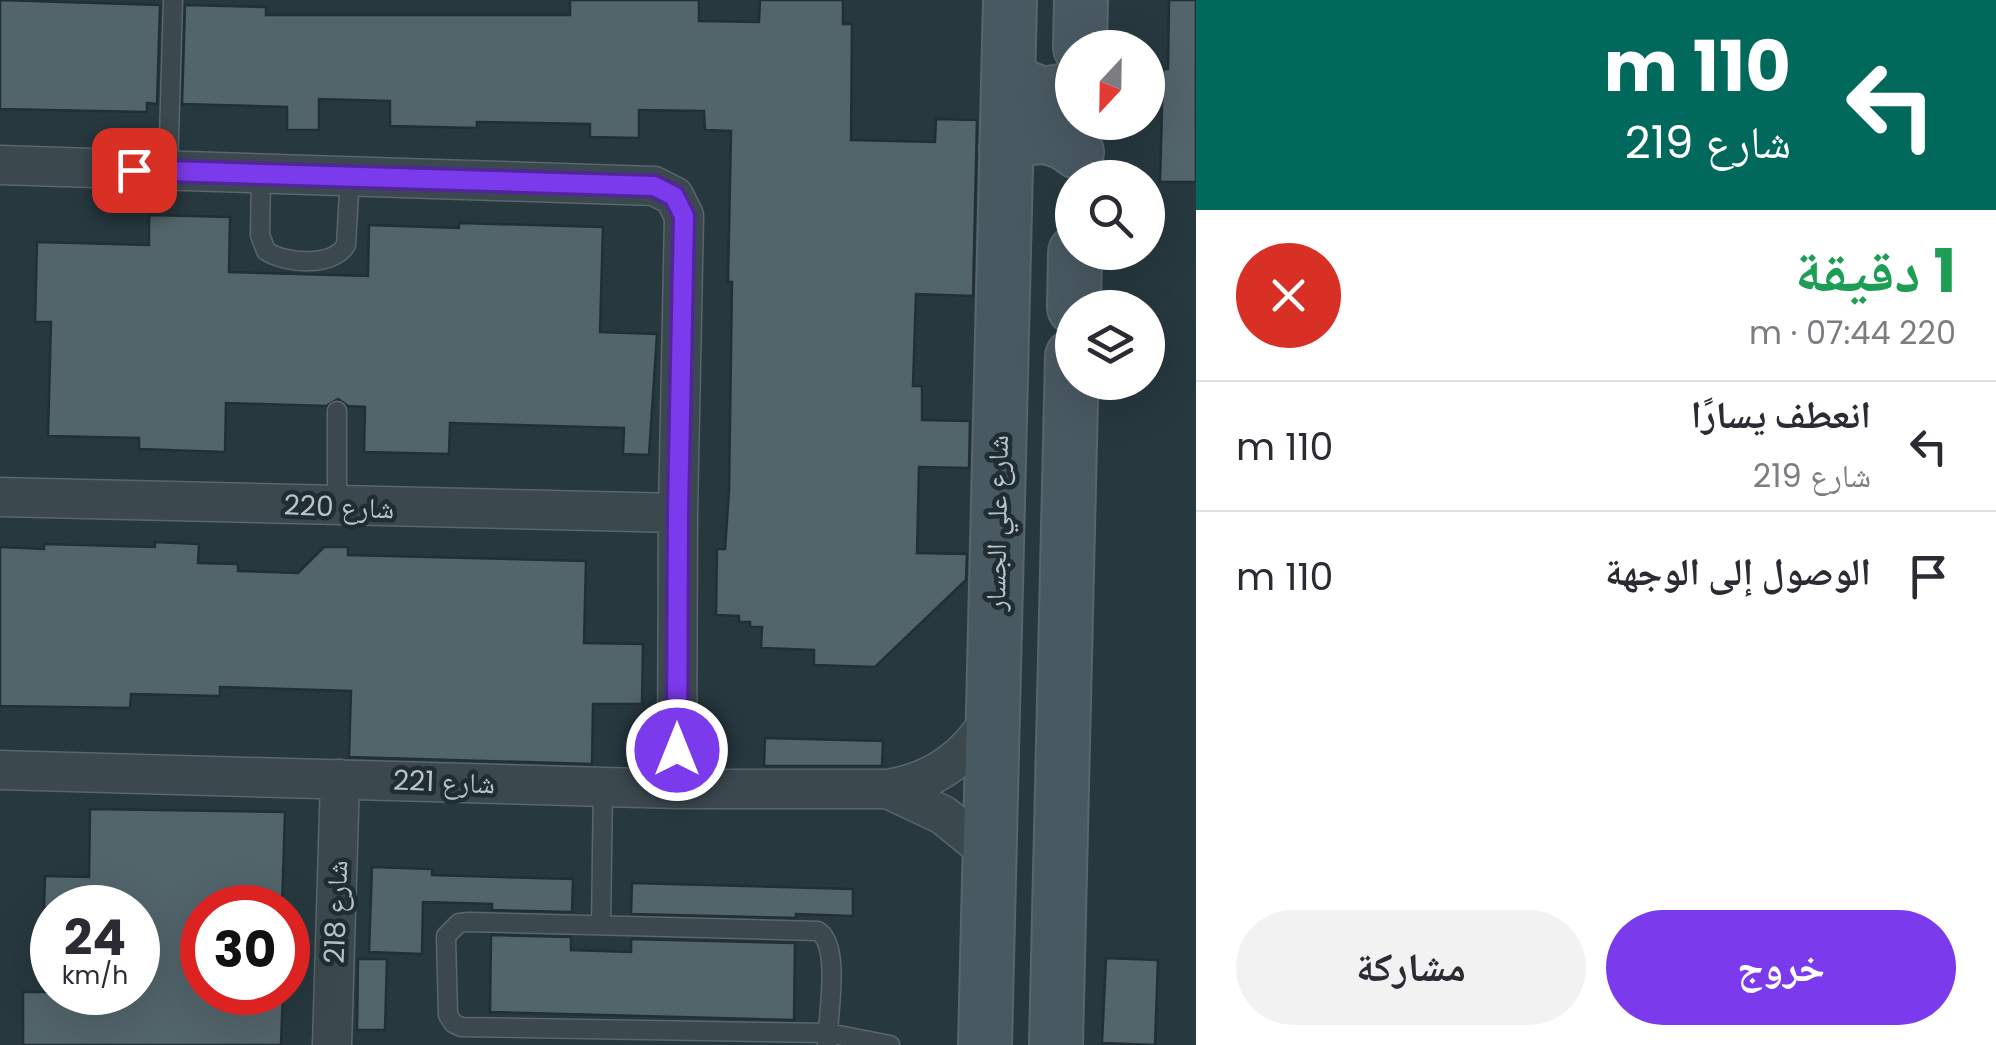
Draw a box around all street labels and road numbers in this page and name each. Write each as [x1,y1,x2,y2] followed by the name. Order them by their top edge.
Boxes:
[976,435,1021,612] street label: شارع علي الجسار
[283,486,395,528] street label: شارع 220
[392,761,496,803] street label: شارع 221
[315,860,357,964] street label: شارع 218

